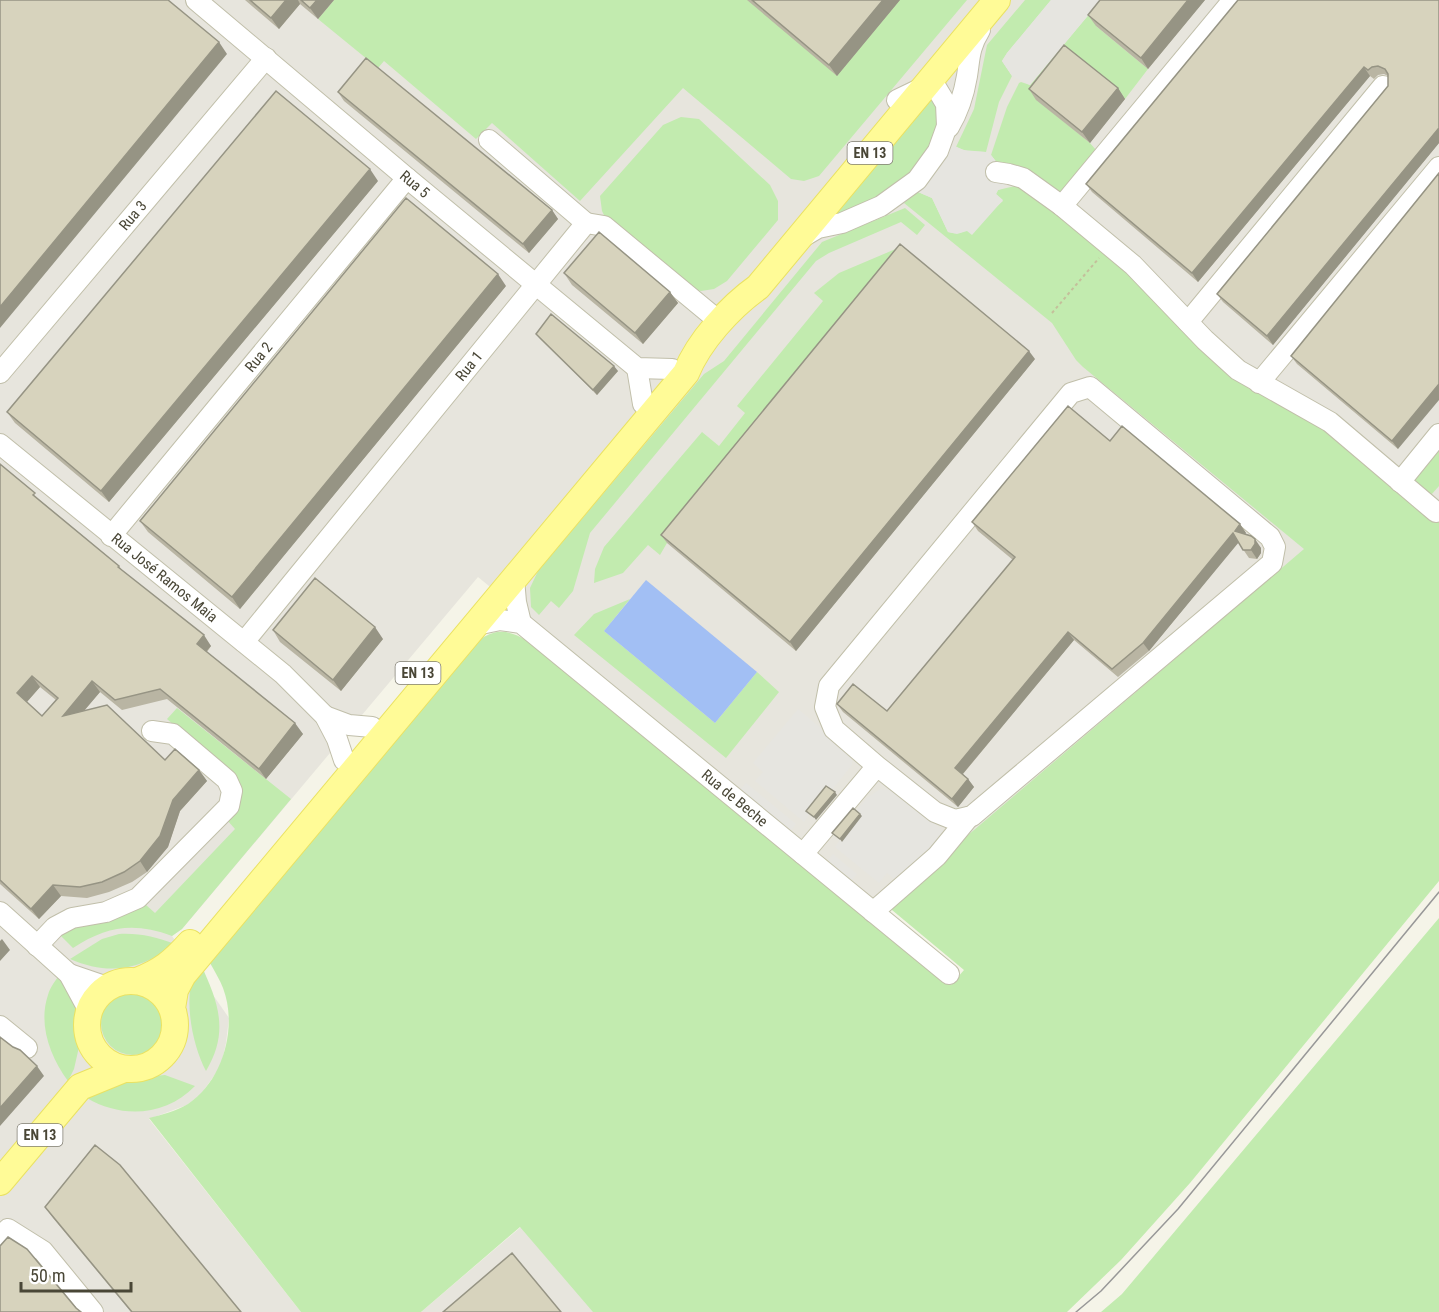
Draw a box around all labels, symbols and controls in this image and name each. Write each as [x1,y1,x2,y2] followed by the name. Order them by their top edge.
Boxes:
[848,142,892,164] road number: EN 13
[396,167,433,202] street label: Rua 5
[115,197,151,234] street label: Rua 3
[241,339,276,376] street label: Rua 2
[452,348,487,385] street label: Rua 1
[108,529,221,626] street label: Rua José Ramos Maia
[396,662,440,684] road number: EN 13
[698,766,771,831] street label: Rua de Beche
[18,1124,63,1146] road number: EN 13
[21,1255,130,1293] scale bar
[30,1265,65,1286] text: 50 m

